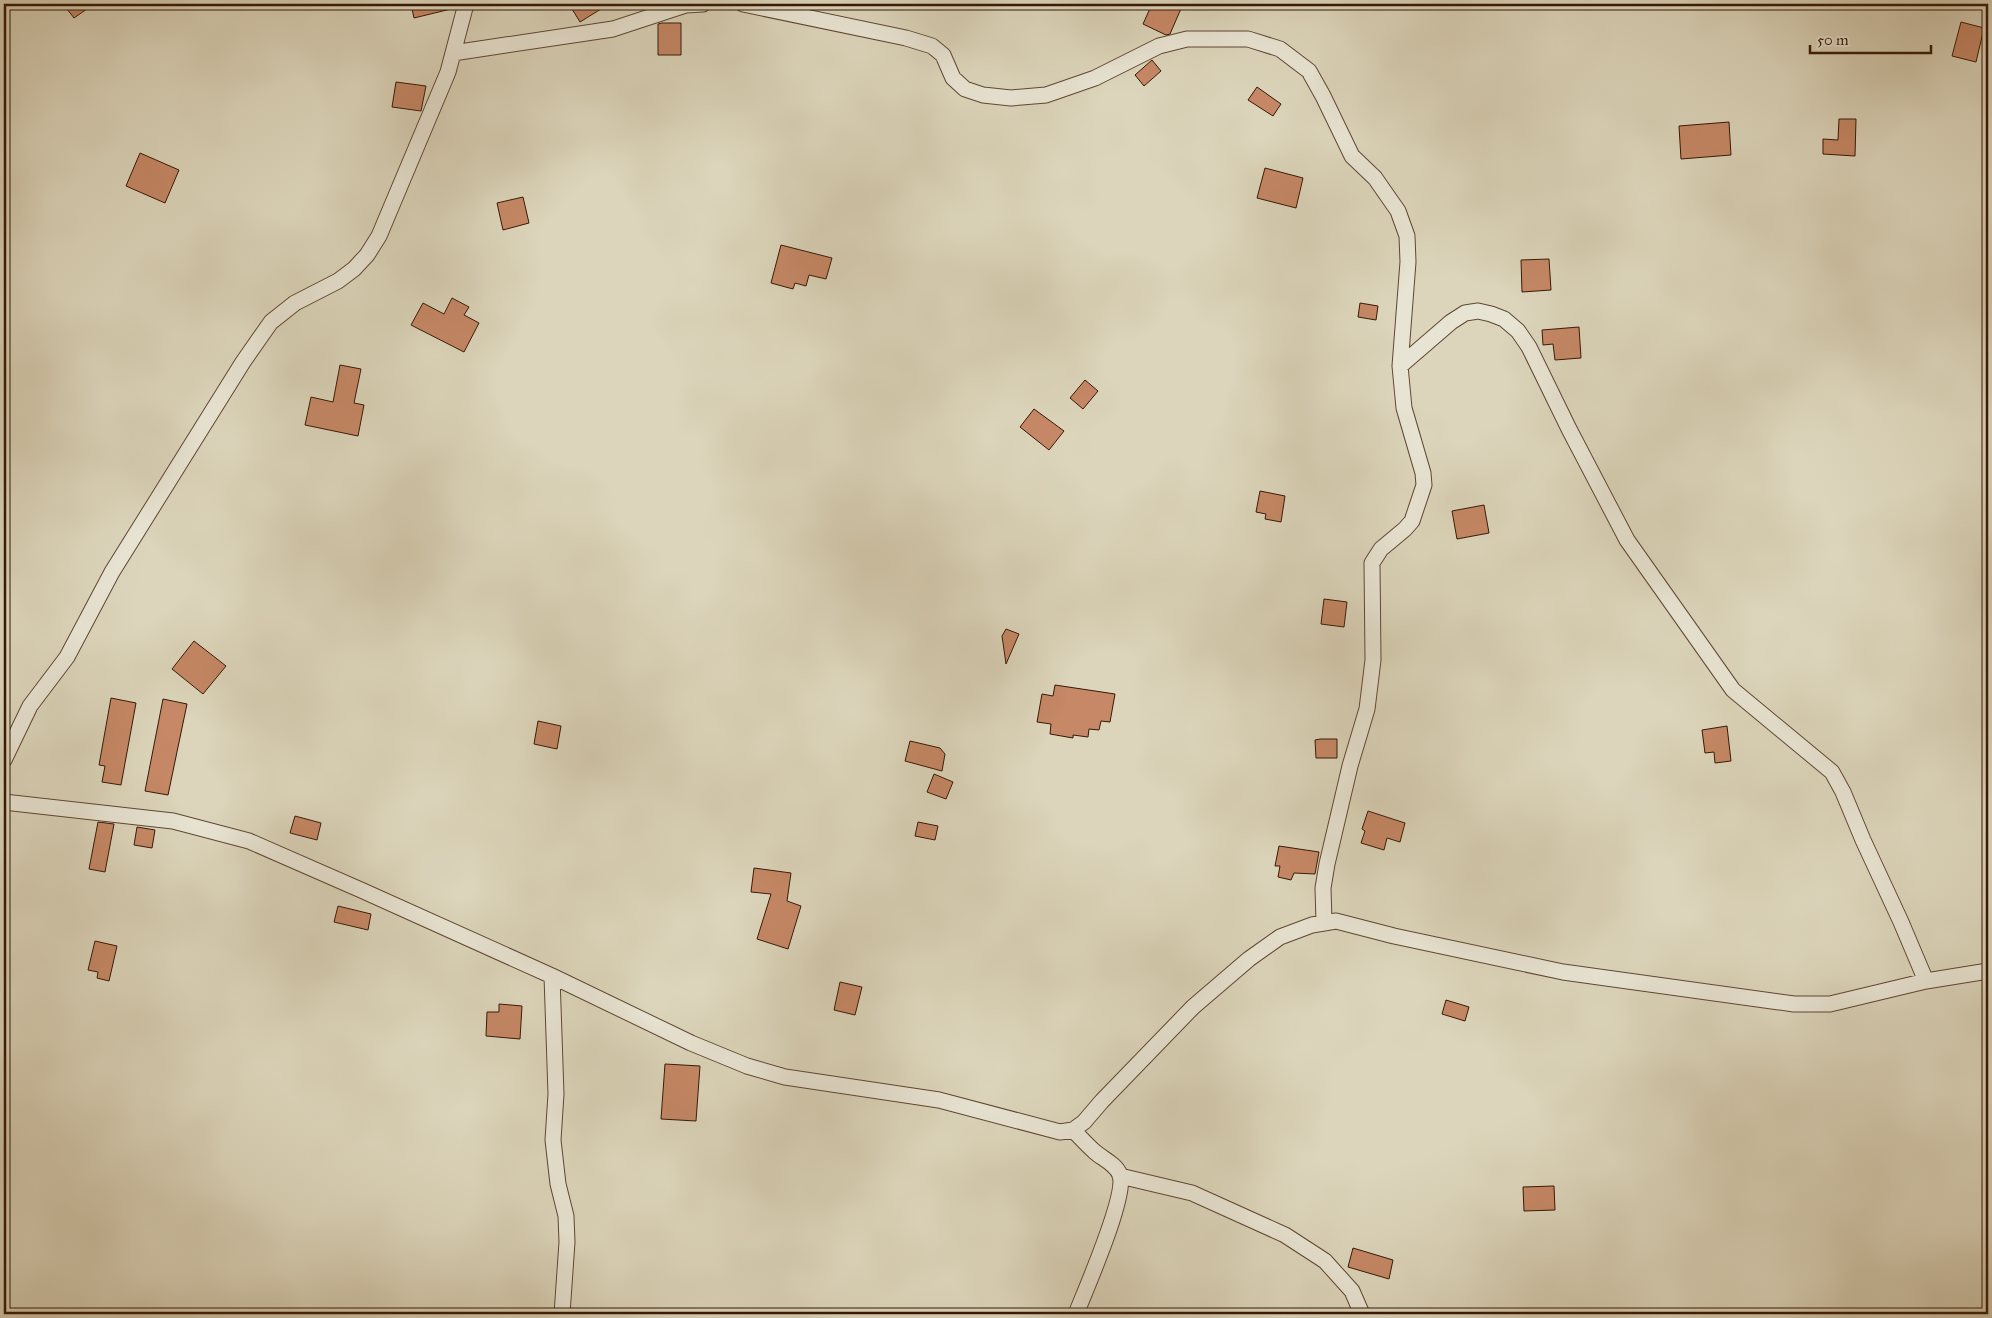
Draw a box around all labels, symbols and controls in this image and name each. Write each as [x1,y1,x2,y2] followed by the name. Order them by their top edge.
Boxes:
[1810,22,1931,54] scale bar
[1817,31,1849,49] text: 50 m

